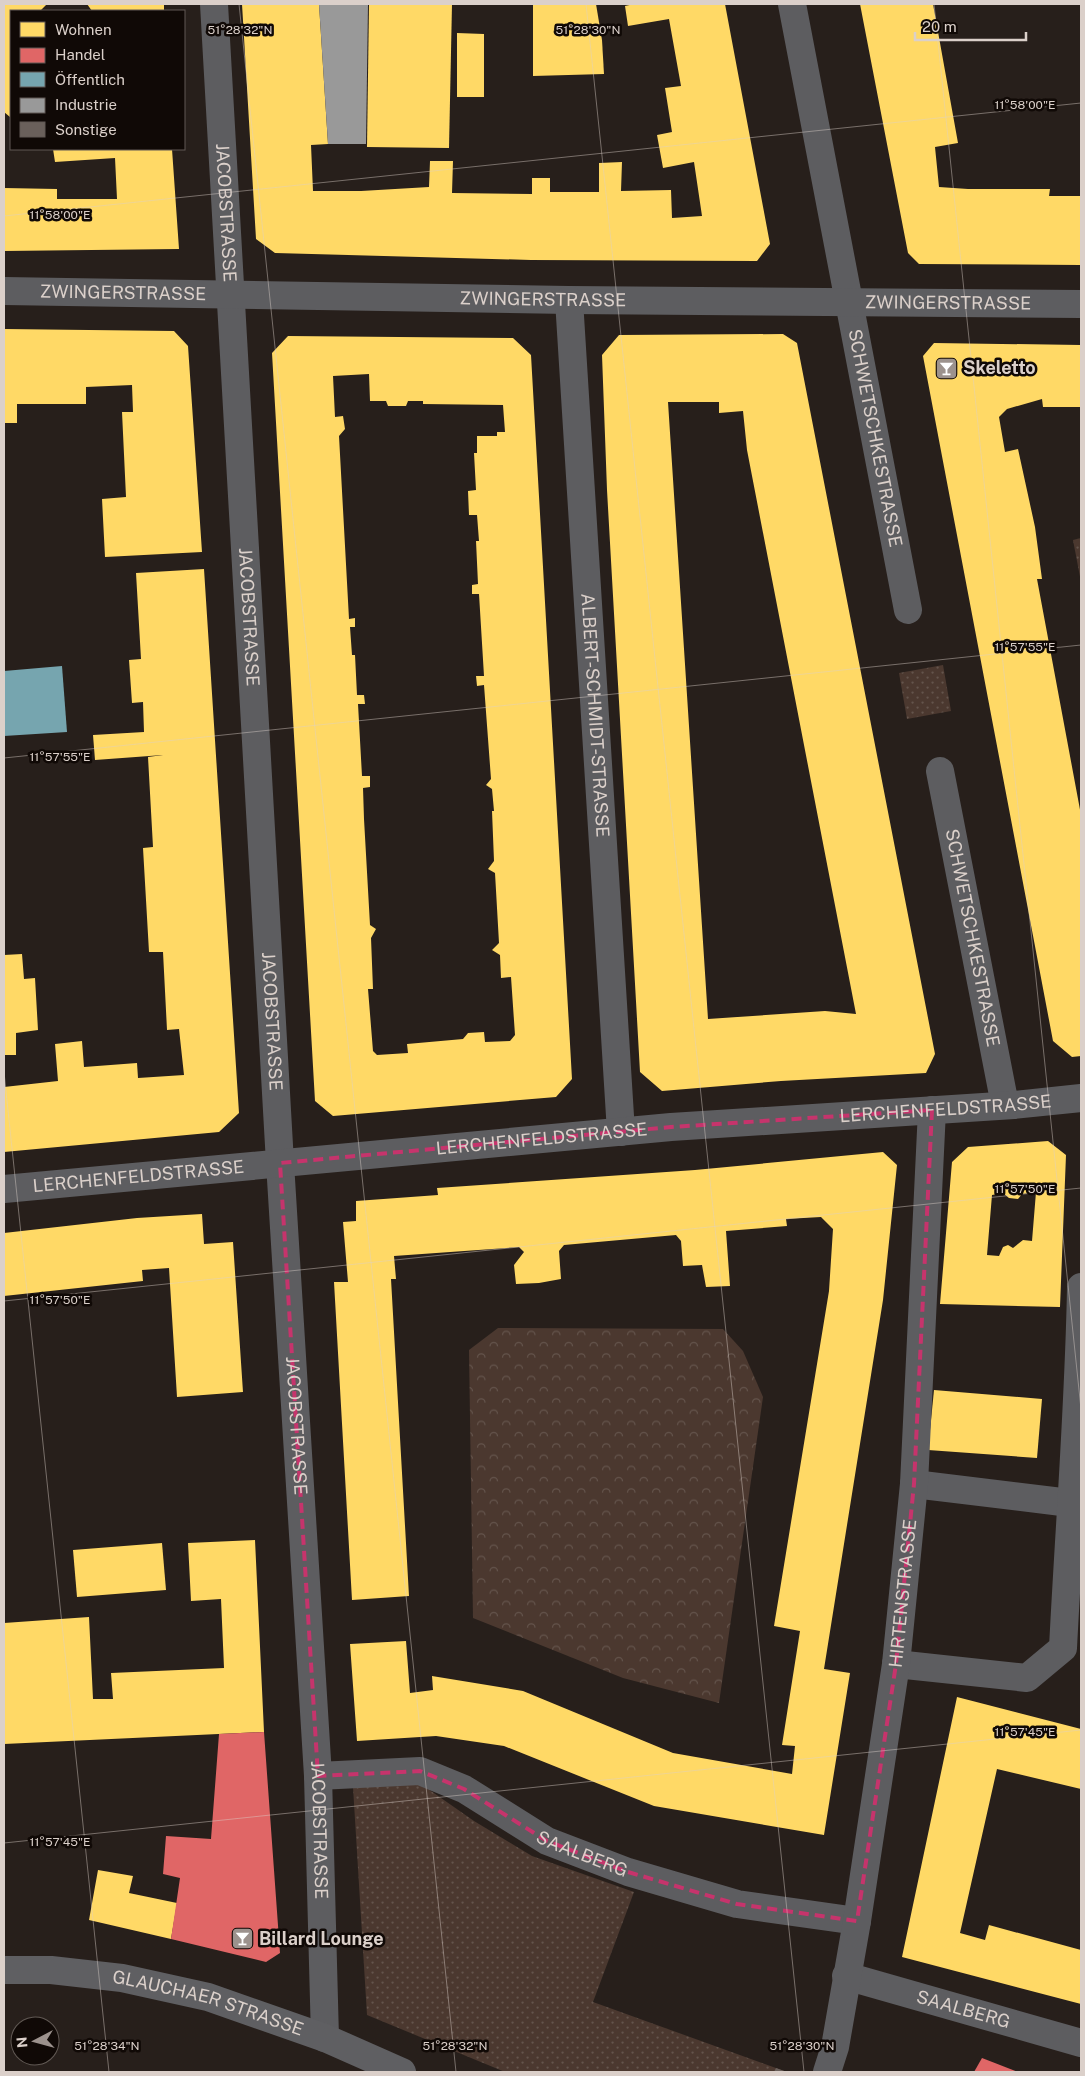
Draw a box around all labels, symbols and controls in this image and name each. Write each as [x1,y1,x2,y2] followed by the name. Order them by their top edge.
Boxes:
[10,10,185,150] legend
[915,10,1026,42] scale bar
[922,18,957,35] text: 20 m
[55,21,112,38] text: Wohnen
[208,23,272,37] text: 51°28'32"N
[555,23,621,37] text: 51°28'30"N
[55,46,105,63] text: Handel
[55,70,125,88] text: Öffentlich
[55,96,117,113] text: Industrie
[995,98,1055,112] text: 11°58'00"E
[55,121,117,138] text: Sonstige
[212,143,241,283] street label: JACOBSTRASSE
[30,208,90,222] text: 11°58'00"E
[40,281,206,304] street label: ZWINGERSTRASSE
[460,287,626,310] street label: ZWINGERSTRASSE
[865,291,1031,314] street label: ZWINGERSTRASSE
[844,327,907,549] street label: SCHWETSCHKESTRASSE
[935,356,959,380] bar icon: Skeletto
[963,357,1036,378] place label: Skeletto
[235,547,264,687] street label: JACOBSTRASSE
[577,593,614,838] street label: ALBERT-SCHMIDT-STRASSE
[994,640,1056,654] text: 11°57'55"E
[29,750,91,764] text: 11°57'55"E
[941,827,1004,1049] street label: SCHWETSCHKESTRASSE
[258,951,287,1091] street label: JACOBSTRASSE
[839,1090,1052,1126] street label: LERCHENFELDSTRASSE
[435,1118,648,1159] street label: LERCHENFELDSTRASSE
[32,1156,245,1196] street label: LERCHENFELDSTRASSE
[995,1182,1055,1196] text: 11°57'50"E
[30,1293,90,1307] text: 11°57'50"E
[282,1356,312,1496] street label: JACOBSTRASSE
[885,1518,920,1669] street label: HIRTENSTRASSE
[995,1725,1055,1739] text: 11°57'45"E
[307,1760,332,1900] street label: JACOBSTRASSE
[532,1826,631,1881] street label: SAALBERG
[30,1835,90,1849] text: 11°57'45"E
[231,1927,255,1951] bar icon: Billard Lounge
[259,1928,384,1949] place label: Billard Lounge
[111,1966,307,2040] street label: GLAUCHAER STRASSE
[914,1986,1013,2032] street label: SAALBERG
[10,2016,60,2066] north arrow
[14,2036,31,2049] text: N
[74,2039,140,2053] text: 51°28'34"N
[423,2039,487,2053] text: 51°28'32"N
[769,2039,835,2053] text: 51°28'30"N

